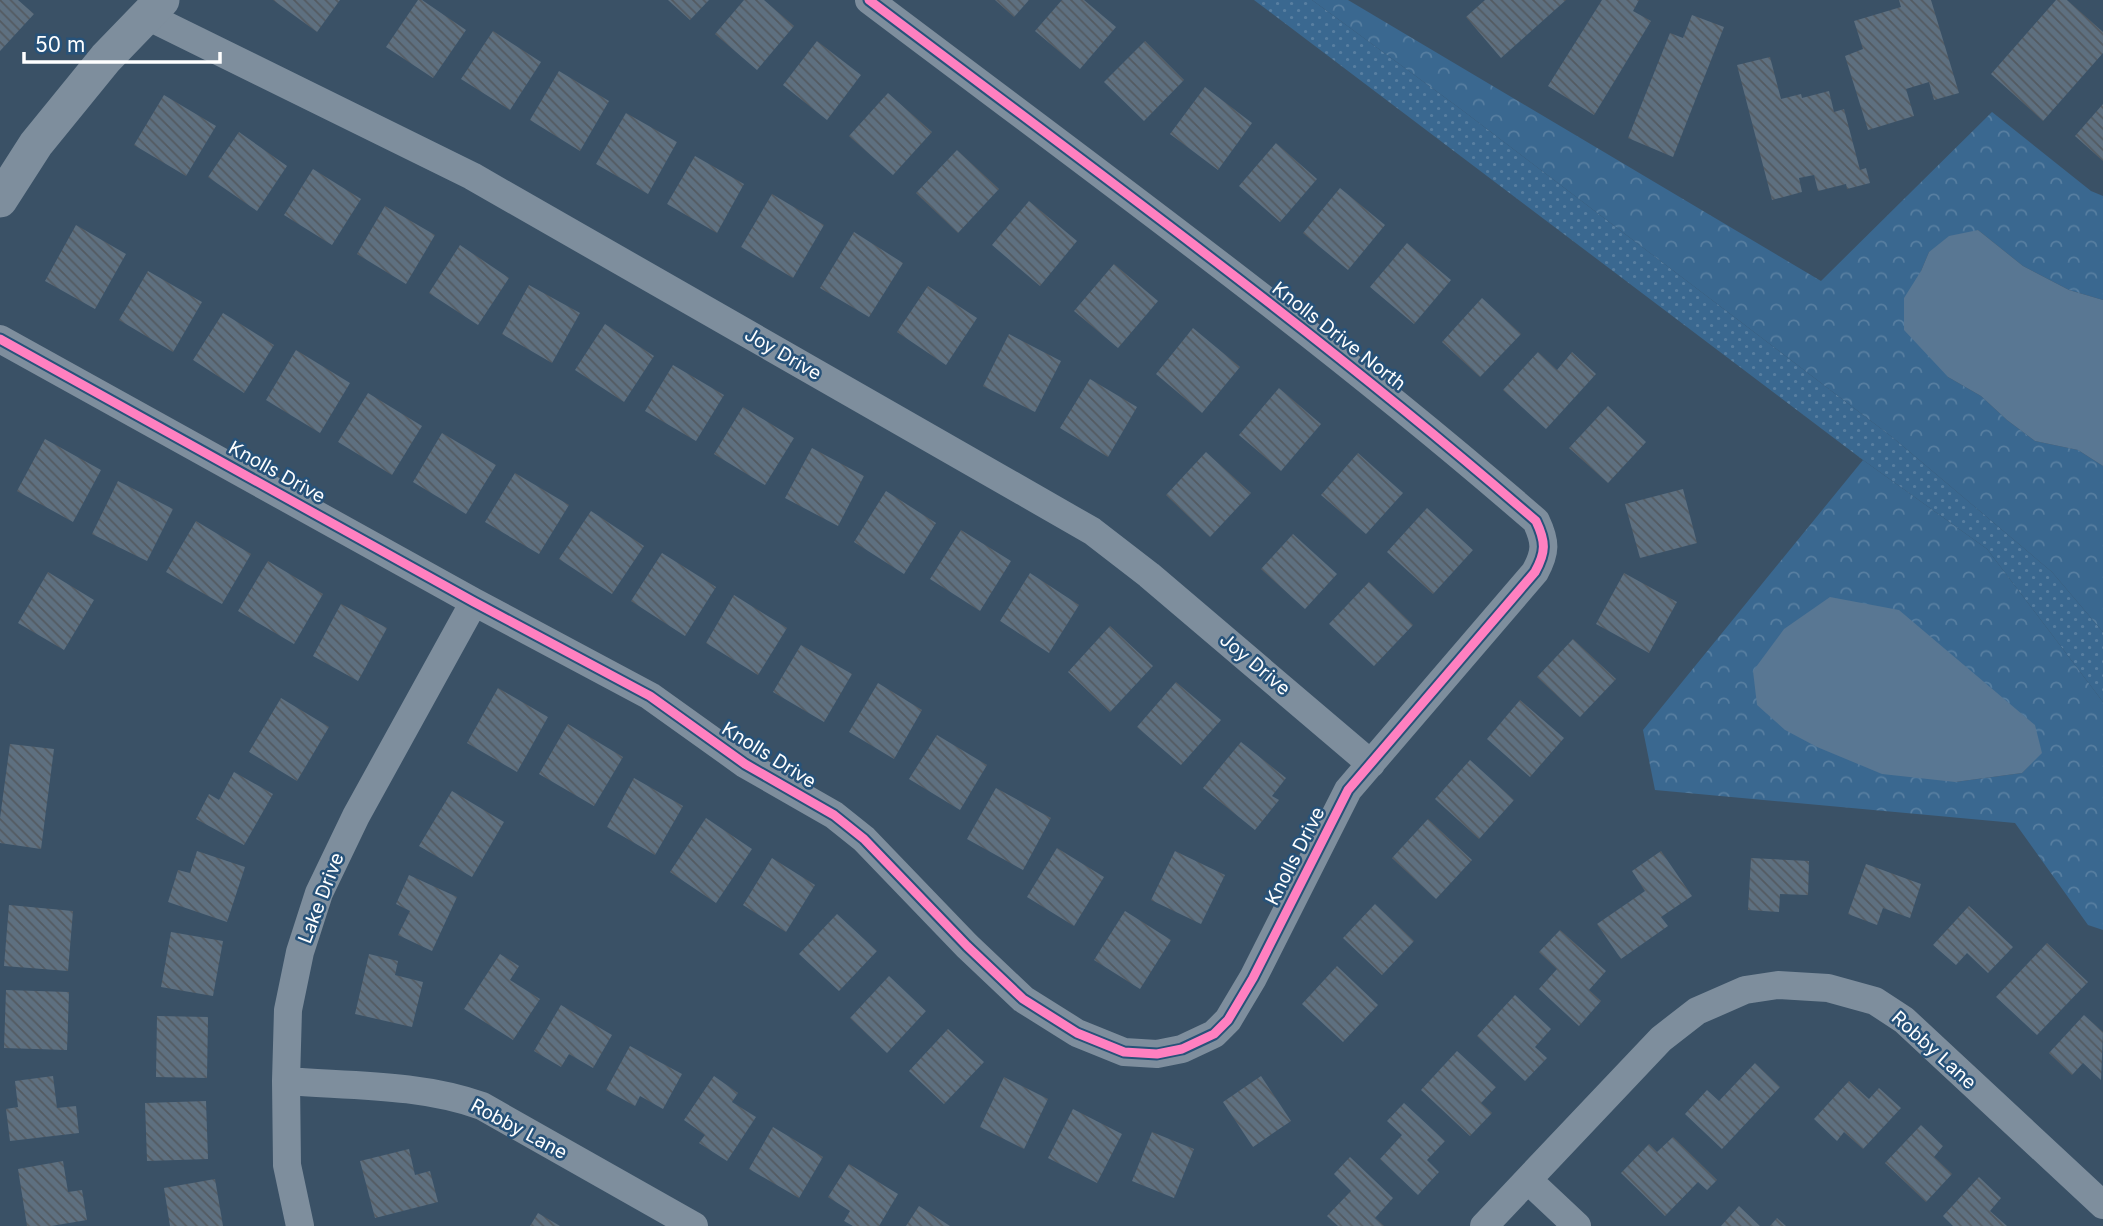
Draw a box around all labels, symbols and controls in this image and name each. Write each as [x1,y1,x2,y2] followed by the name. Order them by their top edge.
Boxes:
[24,21,220,65] scale bar
[35,32,85,57] text: 50 m
[1268,277,1410,395] street label: Knolls Drive North
[740,323,826,385] street label: Joy Drive
[225,436,329,508] street label: Knolls Drive
[1215,628,1295,700] street label: Joy Drive
[717,717,821,793] street label: Knolls Drive
[1260,803,1330,909] street label: Knolls Drive
[293,850,349,946] street label: Lake Drive
[1887,1006,1981,1094] street label: Robby Lane
[467,1094,571,1164] street label: Robby Lane

